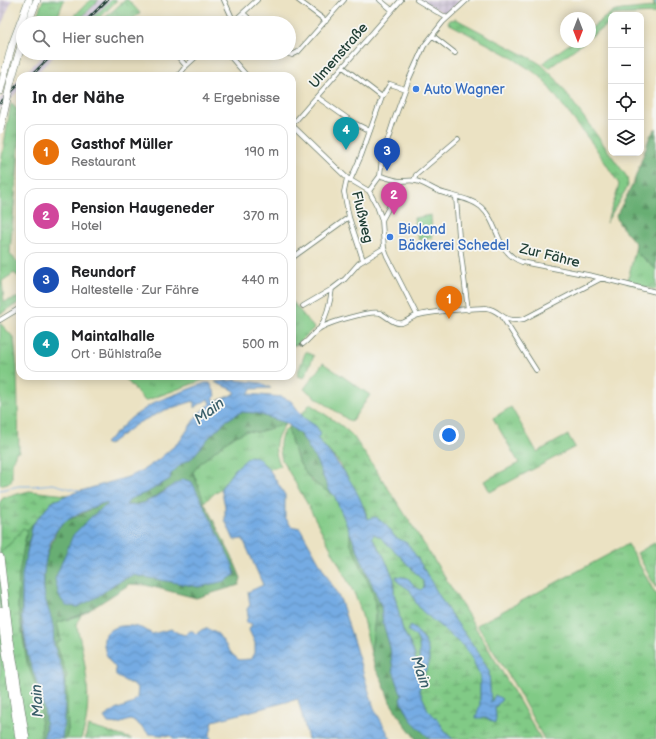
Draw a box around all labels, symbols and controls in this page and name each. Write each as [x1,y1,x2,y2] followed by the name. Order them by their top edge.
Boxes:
[560,12,596,48] north arrow
[608,12,644,156] map controls
[608,12,644,48] button: +
[16,16,296,60] search box
[305,19,371,92] street label: Ulmenstraße
[30,27,52,49] icon: search
[62,29,144,48] text: Hier suchen
[608,48,644,84] button: −
[424,81,505,98] place label: Auto Wagner
[411,84,421,94] marker: Auto Wagner
[608,84,644,120] button: locate
[32,88,125,108] text: In der Nähe
[202,90,280,106] text: 4 Ergebnisse
[333,117,359,150] pin: 4
[608,120,644,156] button: layers
[71,135,173,154] text: Gasthof Müller
[374,138,400,171] pin: 3
[43,144,49,160] text: 1
[245,144,279,160] text: 190 m
[71,154,136,170] text: Restaurant
[381,182,407,215] pin: 2
[348,189,377,245] street label: Flußweg
[71,199,214,218] text: Pension Haugeneder
[42,208,50,224] text: 2
[243,208,279,224] text: 370 m
[71,218,102,234] text: Hotel
[398,221,509,254] place label: Bioland Bäckerei Schedel
[385,232,395,242] marker: Bioland Bäckerei Schedel
[517,240,582,271] street label: Zur Fähre
[71,263,136,282] text: Reundorf
[42,272,50,288] text: 3
[241,272,279,288] text: 440 m
[71,282,199,298] text: Haltestelle · Zur Fähre
[436,286,462,319] pin: 1
[71,327,155,346] text: Maintalhalle
[42,336,50,352] text: 4
[242,336,279,352] text: 500 m
[71,346,162,362] text: Ort · Bühlstraße
[190,394,228,429] water label: Main
[439,425,459,445] your location
[406,653,435,691] water label: Main
[27,684,48,718] water label: Main

